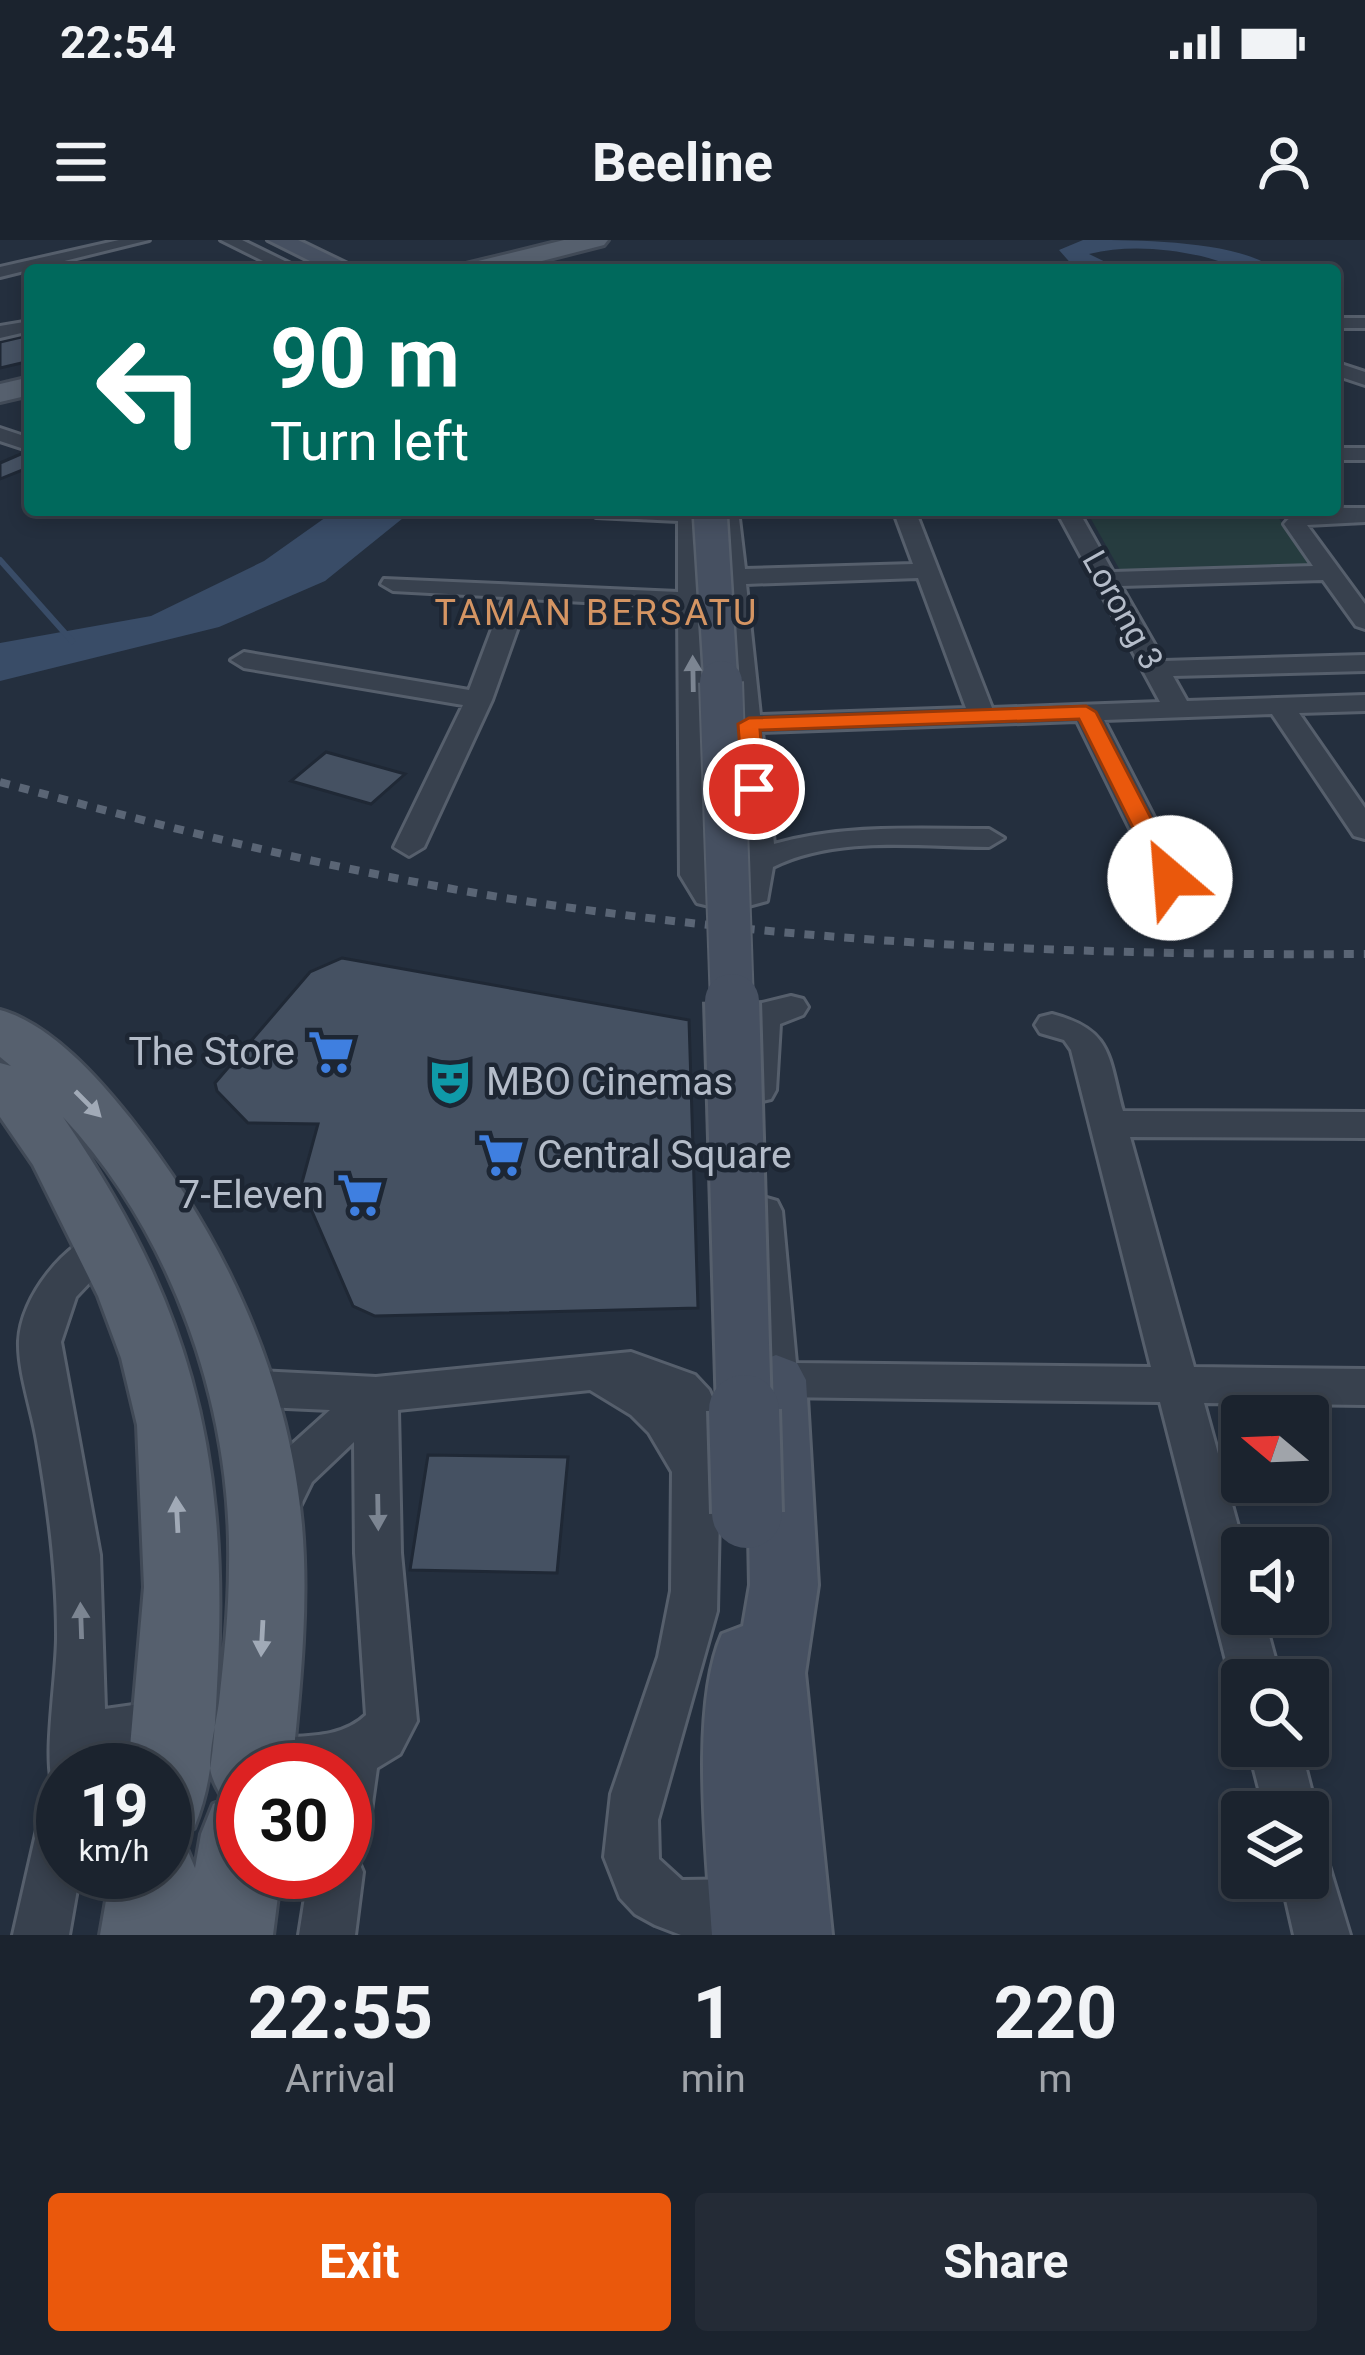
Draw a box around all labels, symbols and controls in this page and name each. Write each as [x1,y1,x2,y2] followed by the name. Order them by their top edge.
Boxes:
[60,16,176,69] text: 22:54
[48,129,114,195] icon: menu
[1251,129,1317,195] icon: person
[592,131,773,194] text: Beeline
[270,309,460,408] text: 90 m
[72,312,228,468] icon: left
[270,410,469,473] text: Turn left
[1074,544,1172,676] street label: Lorong 3
[435,592,759,634] district label: TAMAN BERSATU
[684,654,703,692] one-way arrow
[703,738,805,840] pin
[721,756,787,822] icon: arrive
[1107,815,1233,941] position arrow
[306,1027,356,1077] supermarket icon: The Store
[129,1029,295,1075] place label: The Store
[425,1057,475,1107] theatre icon: MBO Cinemas
[486,1059,733,1105] place label: MBO Cinemas
[74,1089,102,1118] one-way arrow
[476,1130,526,1180] supermarket icon: Central Square
[537,1132,792,1178] place label: Central Square
[335,1170,385,1220] supermarket icon: 7-Eleven
[178,1172,324,1218] place label: 7-Eleven
[1221,1395,1329,1503] north arrow
[1221,1395,1329,1899] map controls
[368,1494,387,1532] one-way arrow
[168,1496,187,1533] one-way arrow
[1221,1527,1329,1635] button: sound
[71,1601,90,1639] one-way arrow
[252,1620,271,1658] one-way arrow
[1221,1659,1329,1767] button: search
[216,1743,372,1899] speed limit sign: 30
[80,1770,148,1841] text: 19
[1221,1791,1329,1899] button: layers
[79,1833,149,1868] text: km/h
[248,1971,433,2056] text: 22:55
[693,1971,734,2056] text: 1
[993,1971,1117,2056] text: 220
[285,2056,396,2102] text: Arrival
[681,2056,746,2102] text: min
[1038,2056,1073,2102] text: m
[48,2193,671,2331] button: Exit
[695,2193,1317,2331] button: Share

